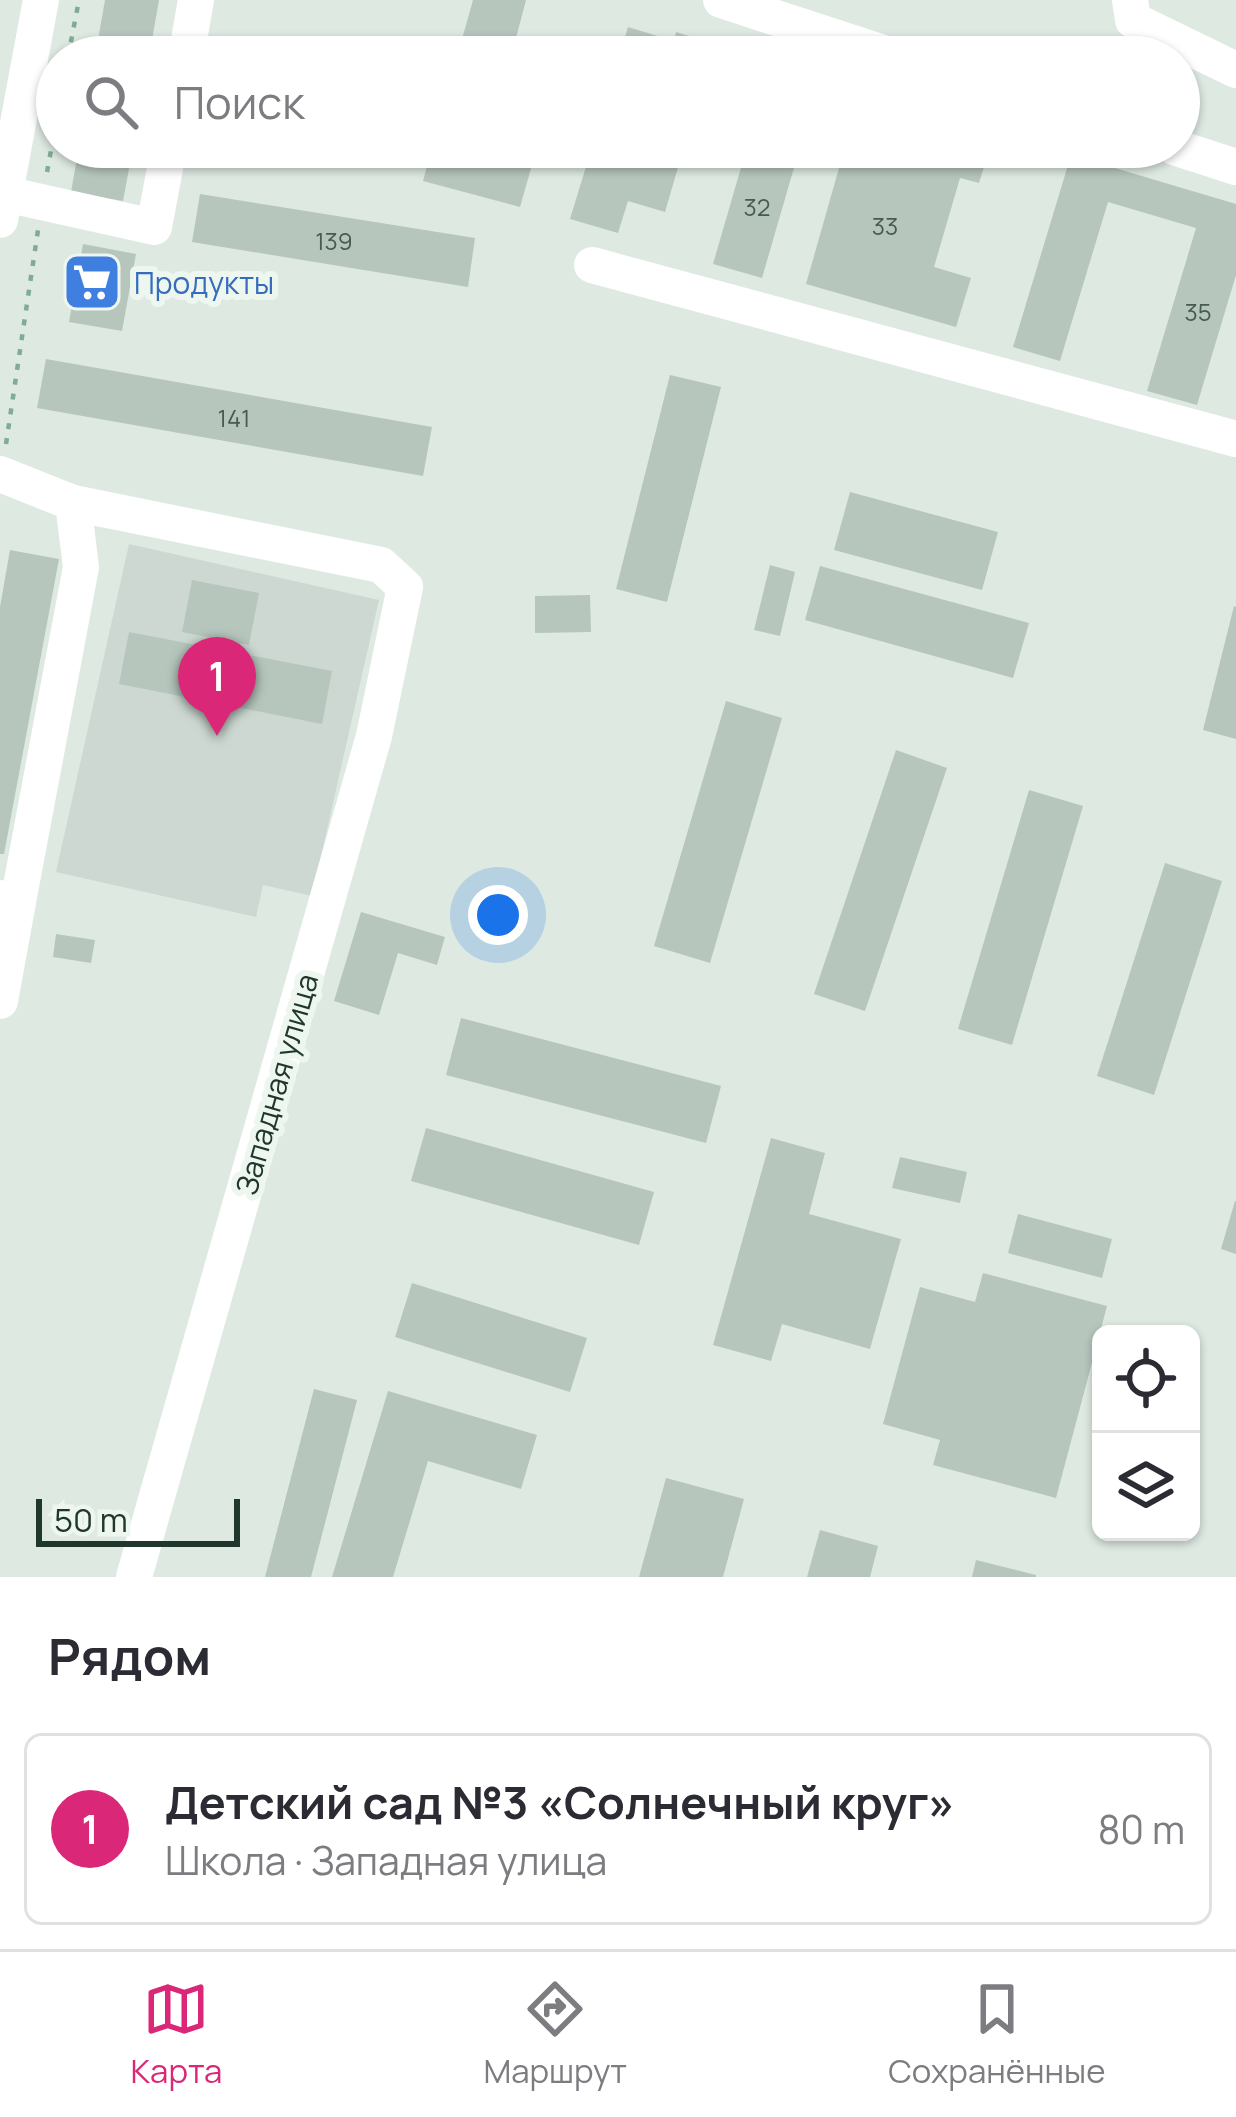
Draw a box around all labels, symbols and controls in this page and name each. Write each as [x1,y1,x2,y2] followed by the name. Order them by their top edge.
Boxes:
[36,36,1200,168] search box
[78,69,144,135] icon: search
[174,71,305,133] text: Поиск
[744,190,770,223] house number: 32
[872,209,898,242] house number: 33
[315,224,353,257] house number: 139
[61,251,123,313] supermarket icon: Продукты
[134,262,274,303] place label: Продукты
[1184,295,1212,328] house number: 35
[218,401,250,434] house number: 141
[178,637,256,736] pin: 1
[468,885,528,945] your location
[225,969,327,1199] street label: Западная улица
[1092,1325,1200,1541] map controls
[1092,1325,1200,1433] button: locate
[1092,1433,1200,1541] button: layers
[36,1493,240,1546] scale bar
[54,1497,128,1542] text: 50 m
[48,1621,211,1690] text: Рядом
[165,1771,955,1833] text: Детский сад №3 «Солнечный круг»
[81,1802,99,1856] text: 1
[1098,1802,1185,1856] text: 80 m
[165,1833,607,1887] text: Школа · Западная улица
[131,1976,222,2093] tab: Карта
[483,1976,627,2093] tab: Маршрут
[888,1976,1105,2093] tab: Сохранённые

